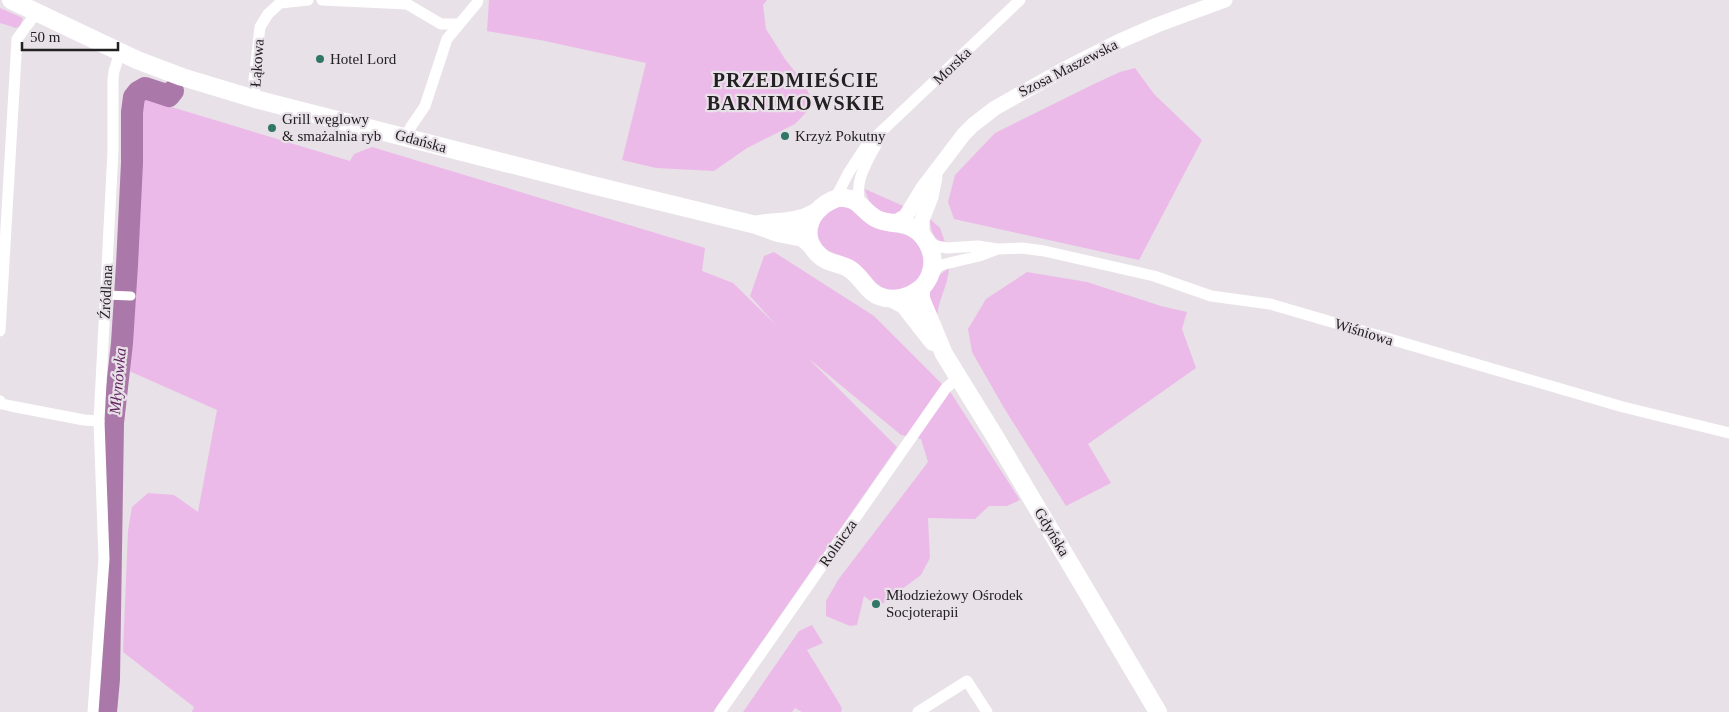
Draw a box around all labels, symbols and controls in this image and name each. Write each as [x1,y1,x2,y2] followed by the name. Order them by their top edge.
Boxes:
[22,20,119,52] scale bar
[30,29,61,45] text: 50 m
[1016,36,1120,100] street label: Szosa Maszewska
[247,38,267,88] street label: Łąkowa
[930,44,974,88] street label: Morska
[330,51,397,67] place label: Hotel Lord
[314,53,326,65] marker: Hotel Lord
[707,68,885,114] district label: PRZEDMIEŚCIE BARNIMOWSKIE
[282,111,381,144] place label: Grill węglowy & smażalnia ryb
[266,122,278,134] marker: Grill węglowy & smażalnia ryb
[394,126,449,156] street label: Gdańska
[795,128,886,144] place label: Krzyż Pokutny
[779,130,791,142] marker: Krzyż Pokutny
[97,264,115,319] street label: Źródlana
[1333,316,1395,349] street label: Wiśniowa
[106,347,130,416] water label: Młynówka
[1031,505,1073,559] street label: Gdyńska
[816,516,860,569] street label: Rolnicza
[886,587,1024,620] place label: Młodzieżowy Ośrodek Socjoterapii
[870,598,882,610] marker: Młodzieżowy Ośrodek Socjoterapii

